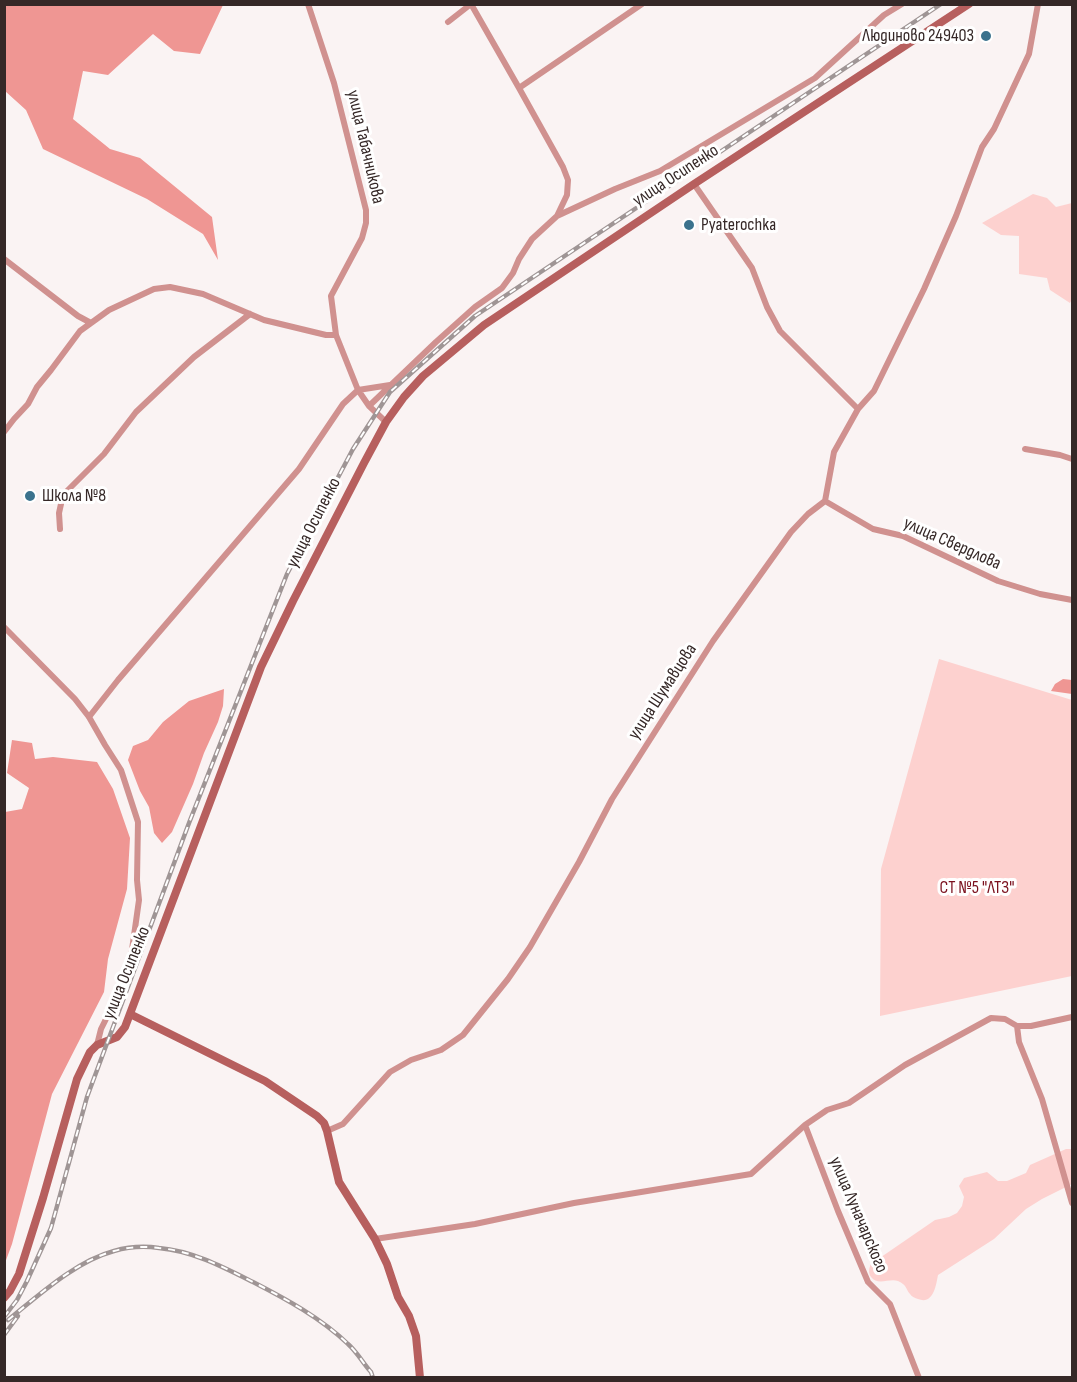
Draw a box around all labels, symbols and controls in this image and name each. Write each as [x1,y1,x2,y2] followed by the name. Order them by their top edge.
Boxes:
[862,25,974,47] place label: Людиново 249403
[979,29,993,43] marker: Людиново 249403
[341,88,389,206] street label: улица Табачникова
[629,140,723,212] street label: улица Осипенко
[701,214,776,236] place label: Pyaterochka
[682,218,696,232] marker: Pyaterochka
[282,474,346,572] street label: улица Осипенко
[42,485,106,507] place label: Школа №8
[23,489,37,503] marker: Школа №8
[900,513,1004,575] street label: улица Свердлова
[624,640,702,744] street label: улица Шумавцова
[940,877,1014,899] park label: СТ №5 "ЛТЗ"
[99,923,155,1023] street label: улица Осипенко
[824,1154,892,1276] street label: улица Луначарского

